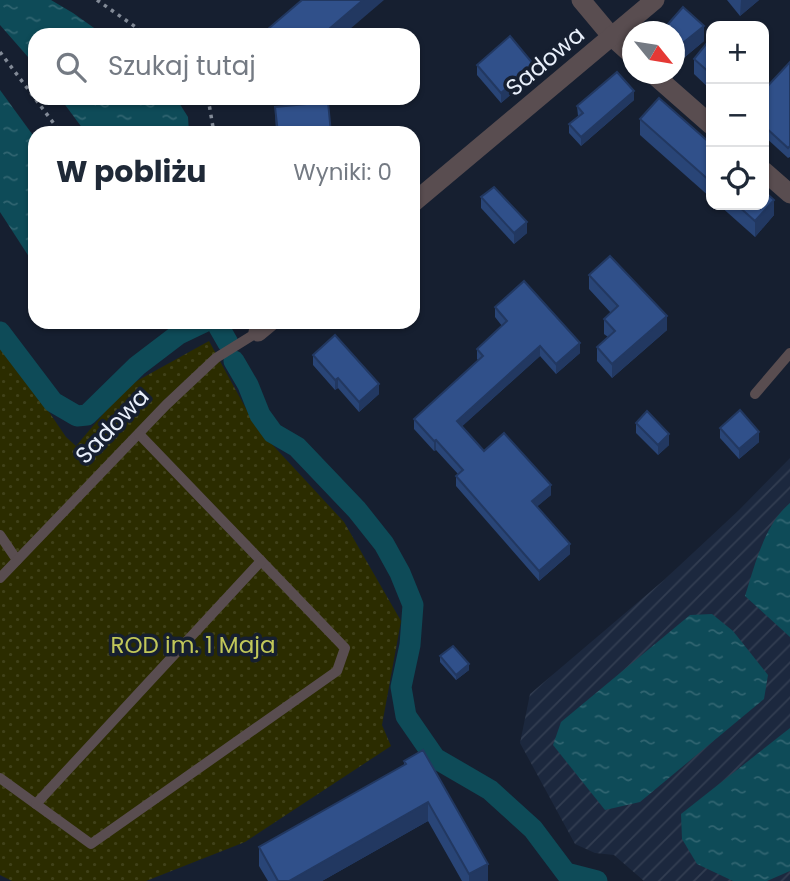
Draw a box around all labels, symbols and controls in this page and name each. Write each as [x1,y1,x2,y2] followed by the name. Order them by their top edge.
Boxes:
[499,19,591,103] street label: Sadowa
[622,21,685,84] north arrow
[706,21,769,210] map controls
[706,21,769,84] button: +
[28,28,420,105] search box
[52,48,90,86] icon: search
[108,48,256,84] text: Szukaj tutaj
[706,84,769,147] button: −
[706,147,769,210] button: locate
[56,150,207,193] text: W pobliżu
[293,156,392,188] text: Wyniki: 0
[68,381,156,471] street label: Sadowa
[111,629,275,661] park label: ROD im. 1 Maja

